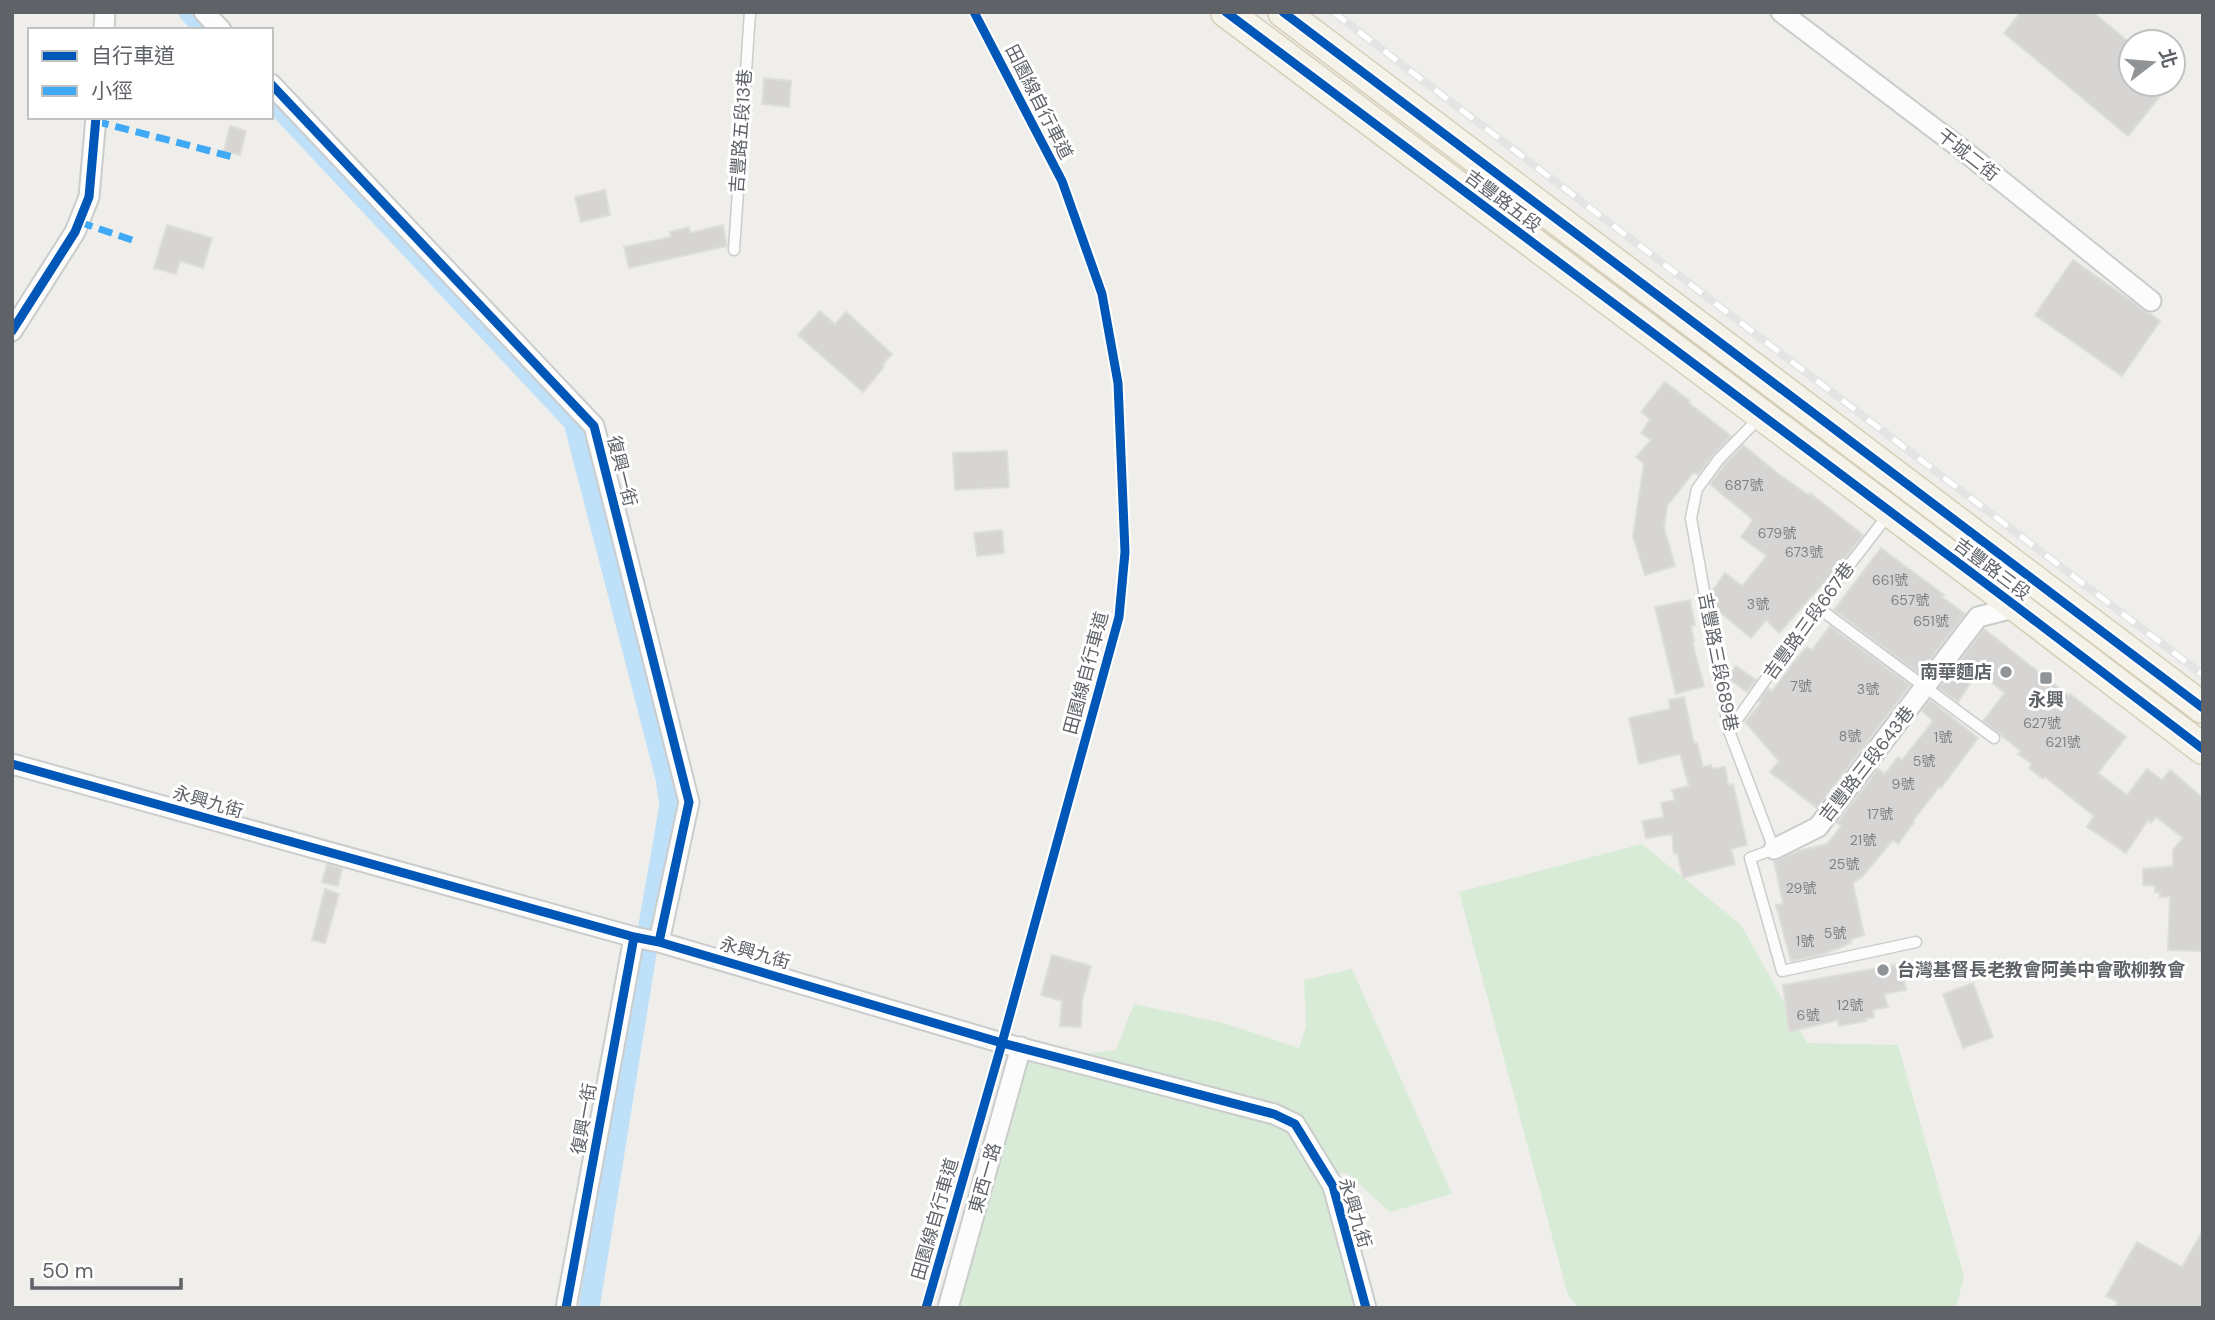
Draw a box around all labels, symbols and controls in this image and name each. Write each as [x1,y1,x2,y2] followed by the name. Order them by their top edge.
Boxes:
[28,28,273,119] legend
[2117,28,2187,98] north arrow
[1000,40,1078,164] street label: 田園線自行車道
[91,42,175,70] text: 自行車道
[2153,46,2182,71] text: 北
[725,68,757,194] street label: 吉豐路五段13巷
[91,77,133,105] text: 小徑
[1932,123,2004,187] street label: 干城二街
[1460,164,1546,238] street label: 吉豐路五段
[602,433,642,509] street label: 復興一街
[1725,476,1763,494] house number: 687號
[1758,524,1796,542] house number: 679號
[1949,532,2035,606] street label: 吉豐路三段
[1785,543,1823,561] house number: 673號
[1758,557,1860,685] street label: 吉豐路三段667巷
[1872,571,1908,589] house number: 661號
[1693,590,1743,734] street label: 吉豐路三段689巷
[1891,591,1929,609] house number: 657號
[1747,595,1769,613] house number: 3號
[1058,609,1114,737] street label: 田園線自行車道
[1913,612,1949,630] house number: 651號
[1920,660,1992,684] place label: 南華麵店
[1998,664,2014,680] marker: 南華麵店
[2038,670,2054,686] marker: 永興
[1790,677,1812,695] house number: 7號
[1857,680,1879,698] house number: 3號
[2028,688,2064,712] place label: 永興
[1814,701,1920,827] street label: 吉豐路三段643巷
[2023,714,2061,732] house number: 627號
[1839,727,1861,745] house number: 8號
[1934,728,1952,746] house number: 1號
[2046,733,2080,751] house number: 621號
[1913,752,1935,770] house number: 5號
[1892,775,1914,793] house number: 9號
[170,781,246,823] street label: 永興九街
[1867,805,1893,823] house number: 17號
[1850,831,1876,849] house number: 21號
[1829,855,1859,873] house number: 25號
[1786,879,1816,897] house number: 29號
[1824,924,1846,942] house number: 5號
[717,932,793,974] street label: 永興九街
[1796,932,1814,950] house number: 1號
[1897,958,2186,982] place label: 台灣基督長老教會阿美中會歌柳教會
[1875,962,1891,978] marker: 台灣基督長老教會阿美中會歌柳教會
[1837,996,1863,1014] house number: 12號
[1797,1006,1819,1024] house number: 6號
[566,1081,602,1157] street label: 復興一街
[964,1140,1006,1216] street label: 東西一路
[906,1155,964,1283] street label: 田園線自行車道
[1333,1175,1377,1251] street label: 永興九街
[32,1246,180,1290] scale bar
[42,1257,93,1285] text: 50 m

